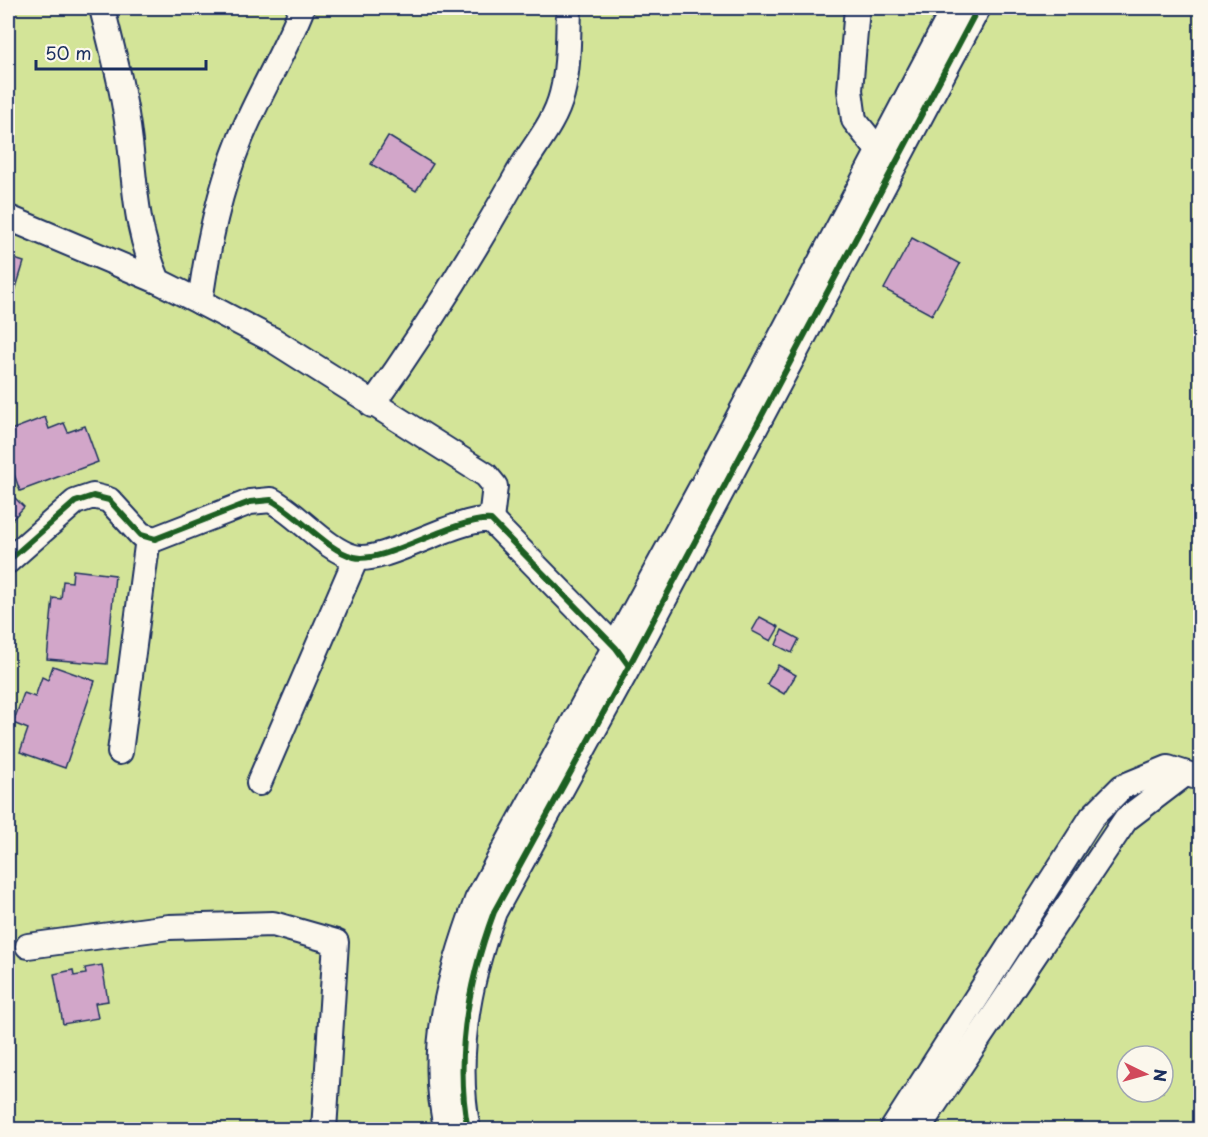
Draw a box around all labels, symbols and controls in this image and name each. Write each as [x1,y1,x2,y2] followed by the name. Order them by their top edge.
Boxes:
[36,33,206,71] scale bar
[45,39,92,66] text: 50 m
[1115,1044,1175,1104] north arrow
[1148,1068,1173,1083] text: N

